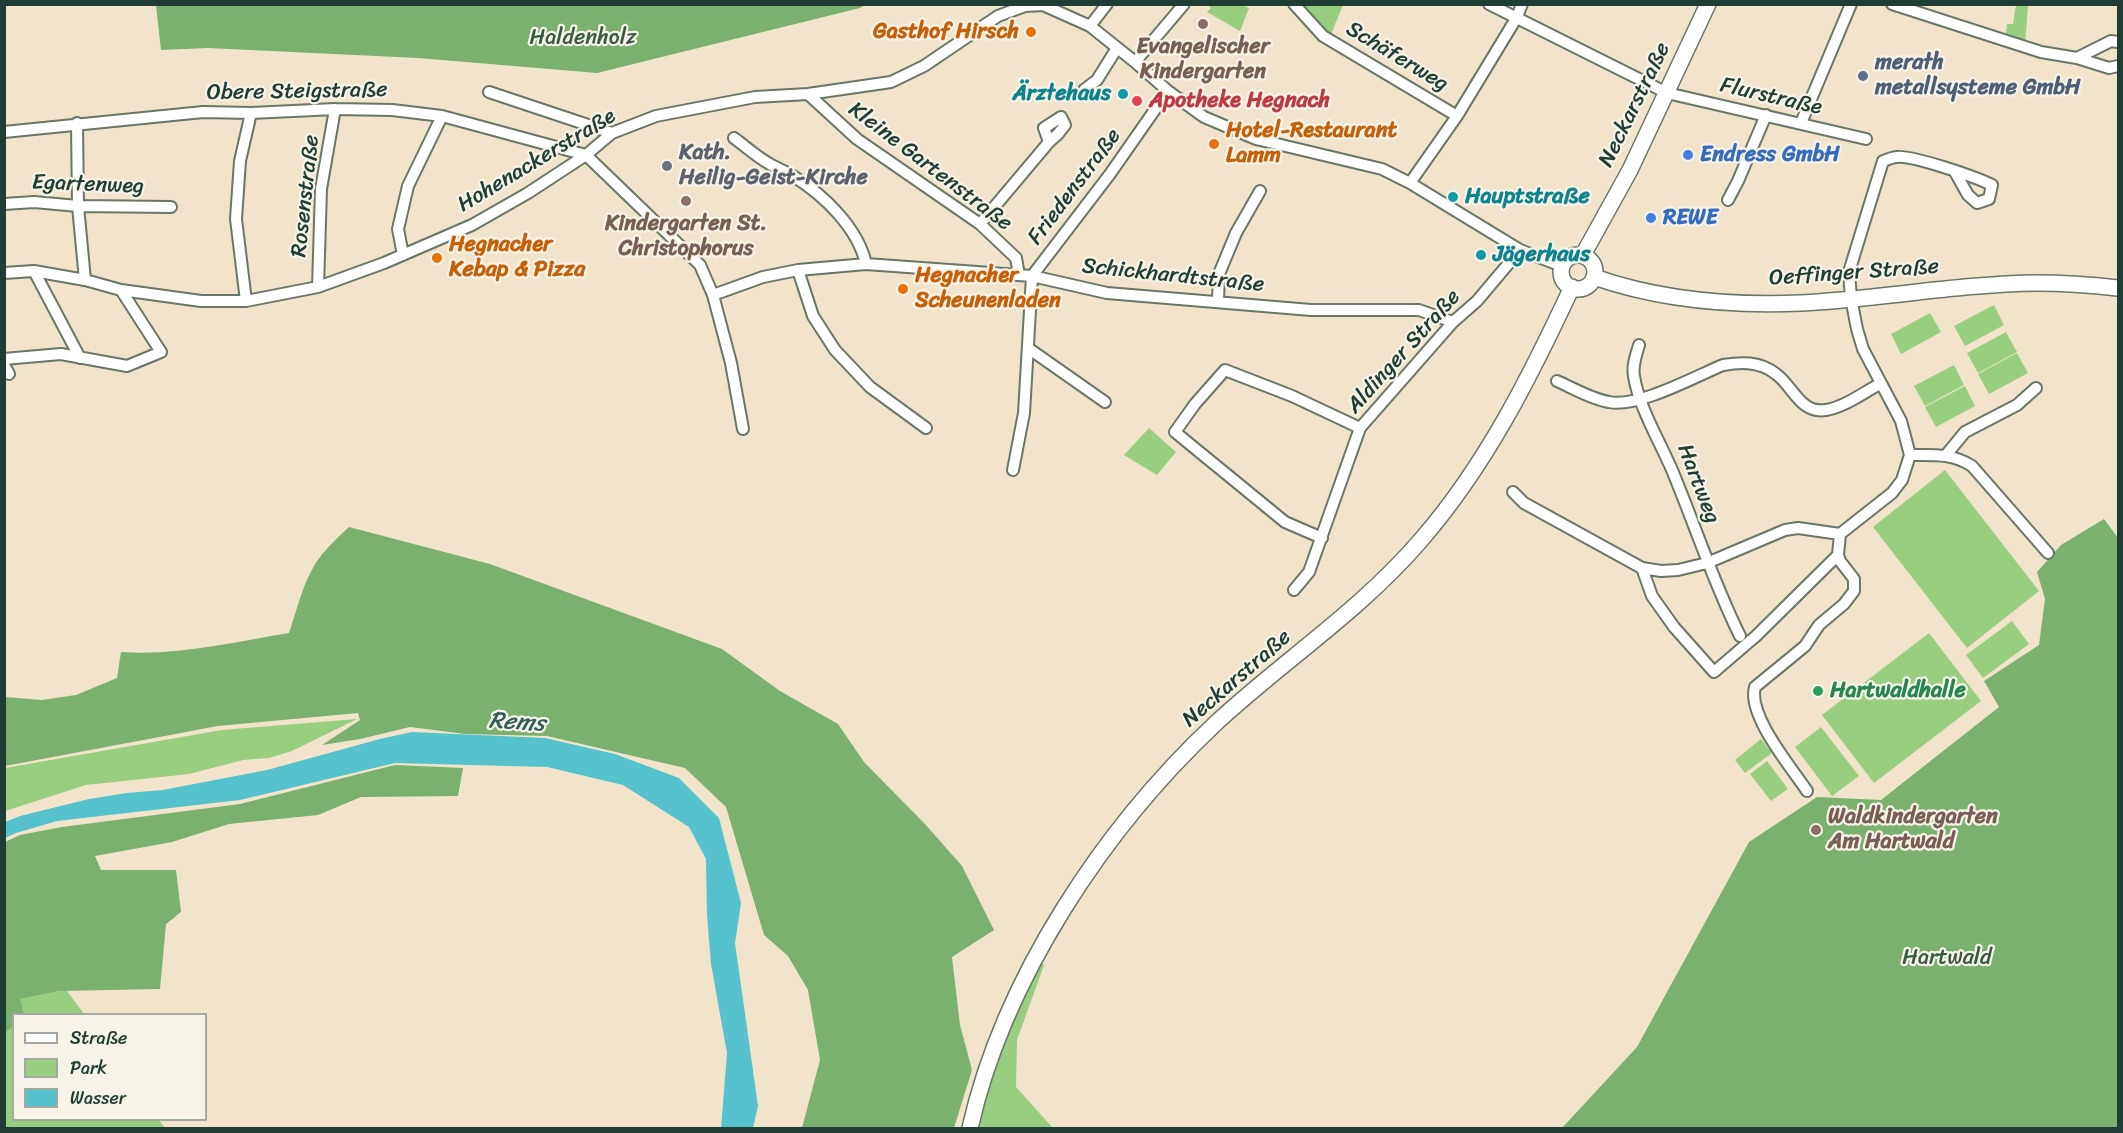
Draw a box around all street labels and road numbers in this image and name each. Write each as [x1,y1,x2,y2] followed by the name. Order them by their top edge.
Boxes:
[1341,16,1453,98] street label: Schäferweg
[1593,38,1677,172] street label: Neckarstraße
[1718,72,1824,122] street label: Flurstraße
[206,77,388,107] street label: Obere Steigstraße
[843,97,1017,237] street label: Kleine Gartenstraße
[453,103,621,219] street label: Hohenackerstraße
[1023,124,1127,250] street label: Friedenstraße
[286,133,326,259] street label: Rosenstraße
[31,170,145,200] street label: Egartenweg
[1081,253,1265,299] street label: Schickhardtstraße
[1768,254,1940,292] street label: Oeffinger Straße
[1342,285,1466,419] street label: Aldinger Straße
[1671,441,1725,527] street label: Hartweg
[1177,625,1297,733] street label: Neckarstraße

